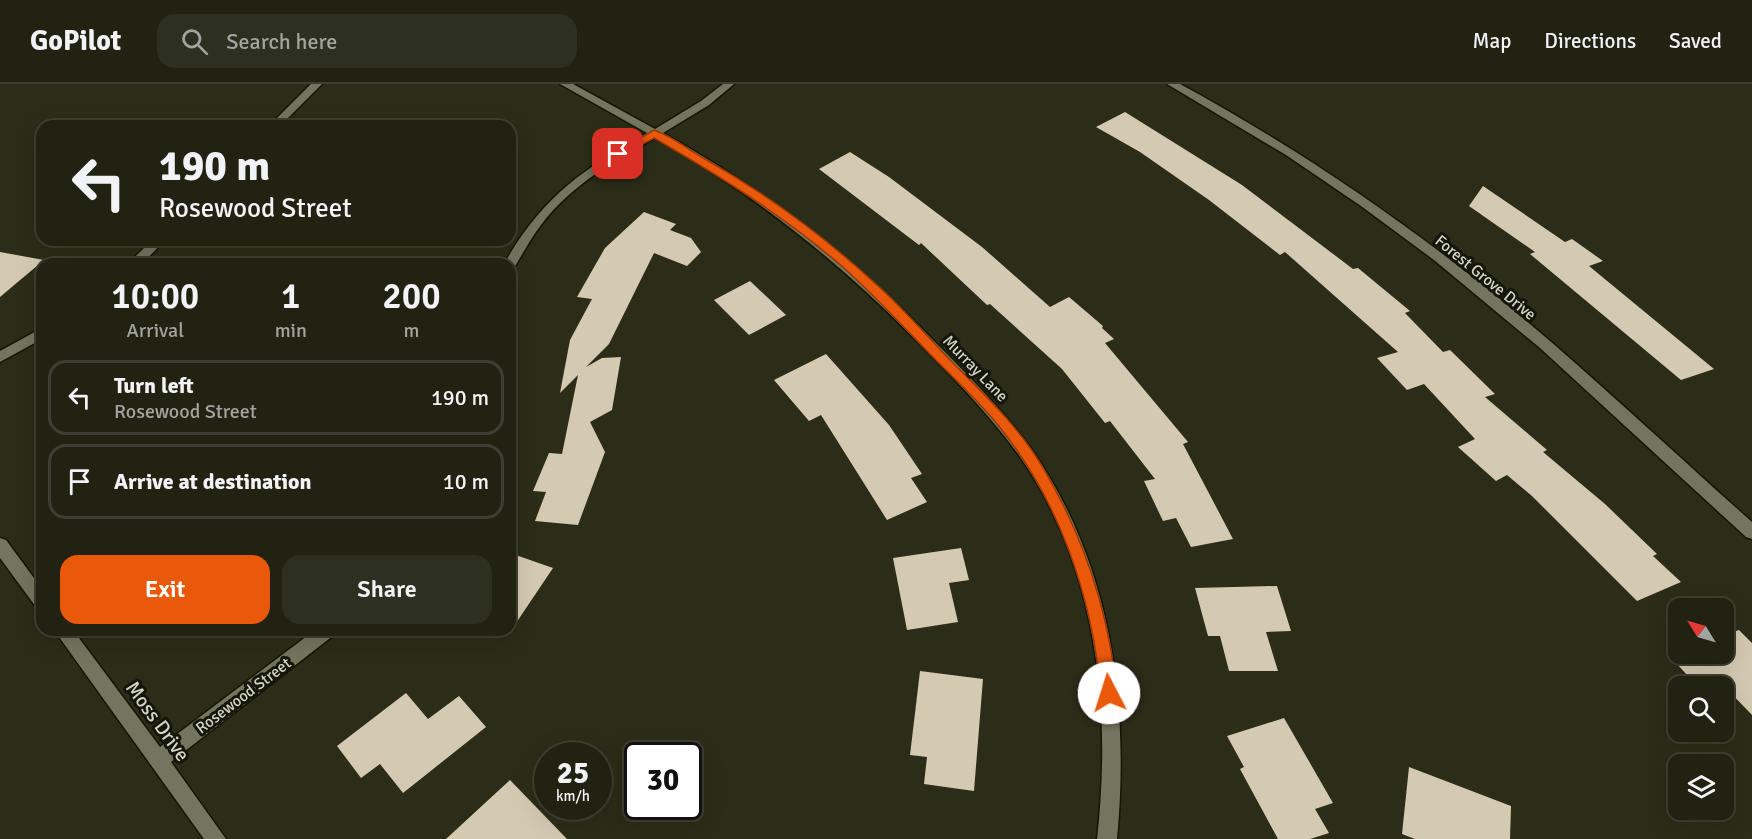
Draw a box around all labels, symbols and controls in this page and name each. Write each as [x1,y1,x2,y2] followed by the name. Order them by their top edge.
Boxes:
[157,14,577,68] search box
[30,24,121,58] text: GoPilot
[178,25,211,58] icon: search
[226,28,337,55] text: Search here
[1473,28,1511,54] text: Map
[1544,28,1636,54] text: Directions
[1669,28,1722,54] text: Saved
[592,128,643,179] pin
[601,137,634,170] icon: arrive
[159,141,270,192] text: 190 m
[60,144,138,222] icon: left
[159,192,352,225] text: Rosewood Street
[1431,231,1540,325] street label: Forest Grove Drive
[111,274,199,319] text: 10:00
[281,274,301,319] text: 1
[382,274,441,319] text: 200
[127,318,184,343] text: Arrival
[275,318,307,343] text: min
[403,318,419,343] text: m
[938,331,1012,406] street label: Murray Lane
[114,372,194,399] text: Turn left
[63,381,96,414] icon: left
[431,384,489,411] text: 190 m
[114,399,257,424] text: Rosewood Street
[63,465,96,498] icon: arrive
[114,468,311,495] text: Arrive at destination
[443,468,489,495] text: 10 m
[60,555,270,624] button: Exit
[282,555,492,624] button: Share
[1668,598,1734,664] north arrow
[1668,598,1734,820] map controls
[192,653,296,738] street label: Rosewood Street
[1077,661,1141,725] position arrow
[120,676,195,766] street label: Moss Drive
[1668,676,1734,742] button: search
[624,742,702,820] speed limit sign: 30
[1668,754,1734,820] button: layers
[557,755,589,792] text: 25
[556,787,590,805] text: km/h

